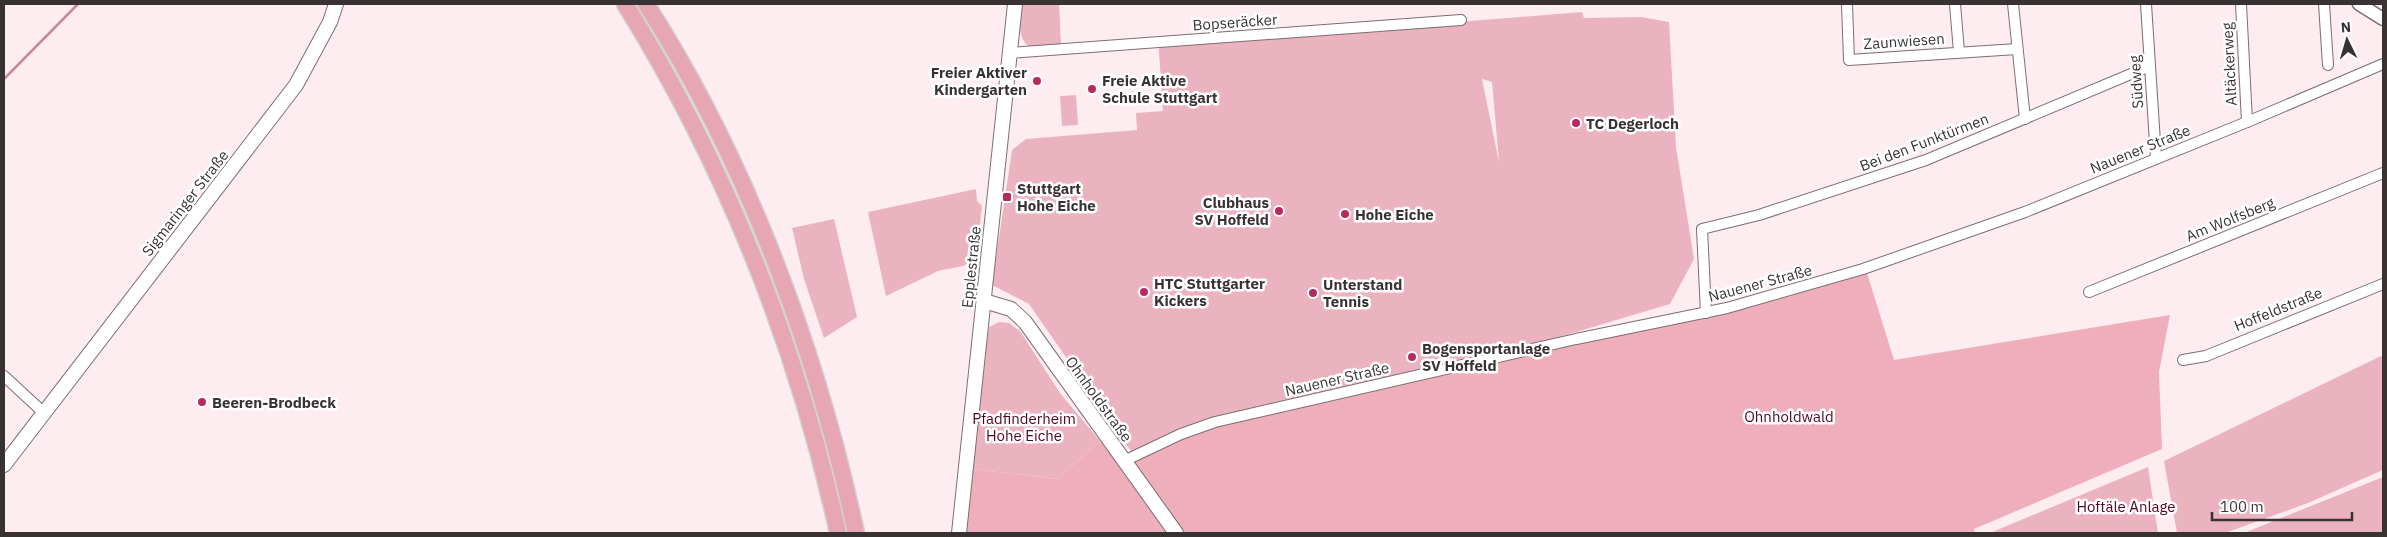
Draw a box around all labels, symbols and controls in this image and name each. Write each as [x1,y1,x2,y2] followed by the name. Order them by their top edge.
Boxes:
[1192,10,1278,34] street label: Bopseräcker
[2322,15,2372,65] north arrow
[2340,18,2352,36] text: N
[2217,22,2241,106] street label: Altäckerweg
[1863,29,1945,53] street label: Zaunwiesen
[2125,55,2147,109] street label: Südweg
[931,63,1027,99] place label: Freier Aktiver Kindergarten
[1102,71,1218,107] place label: Freie Aktive Schule Stuttgart
[1031,75,1043,87] marker: Freier Aktiver Kindergarten
[1086,83,1098,95] marker: Freie Aktive Schule Stuttgart
[1857,109,1991,175] street label: Bei den Funktürmen
[1586,114,1679,133] place label: TC Degerloch
[1570,117,1582,129] marker: TC Degerloch
[2087,120,2193,178] street label: Nauener Straße
[138,146,232,260] street label: Sigmaringer Straße
[1017,179,1096,215] place label: Stuttgart Hohe Eiche
[1001,191,1013,203] marker: Stuttgart Hohe Eiche
[1194,193,1269,229] place label: Clubhaus SV Hoffeld
[2183,193,2277,245] street label: Am Wolfsberg
[1273,205,1285,217] marker: Clubhaus SV Hoffeld
[1355,205,1434,224] place label: Hohe Eiche
[1339,208,1351,220] marker: Hohe Eiche
[957,225,985,309] street label: Epplestraße
[1706,260,1814,306] street label: Nauener Straße
[1154,274,1265,310] place label: HTC Stuttgarter Kickers
[1323,275,1402,311] place label: Unterstand Tennis
[2231,283,2325,335] street label: Hoffeldstraße
[1138,286,1150,298] marker: HTC Stuttgarter Kickers
[1307,287,1319,299] marker: Unterstand Tennis
[1422,339,1550,375] place label: Bogensportanlage SV Hoffeld
[1406,351,1418,363] marker: Bogensportanlage SV Hoffeld
[1062,353,1136,445] street label: Ohnholdstraße
[1283,358,1391,400] street label: Nauener Straße
[212,393,336,412] place label: Beeren-Brodbeck
[196,396,208,408] marker: Beeren-Brodbeck
[1744,407,1834,426] park label: Ohnholdwald
[972,409,1076,445] park label: Pfadfinderheim Hohe Eiche
[2212,490,2352,522] scale bar
[2076,497,2176,516] park label: Hoftäle Anlage
[2220,497,2264,516] text: 100 m

